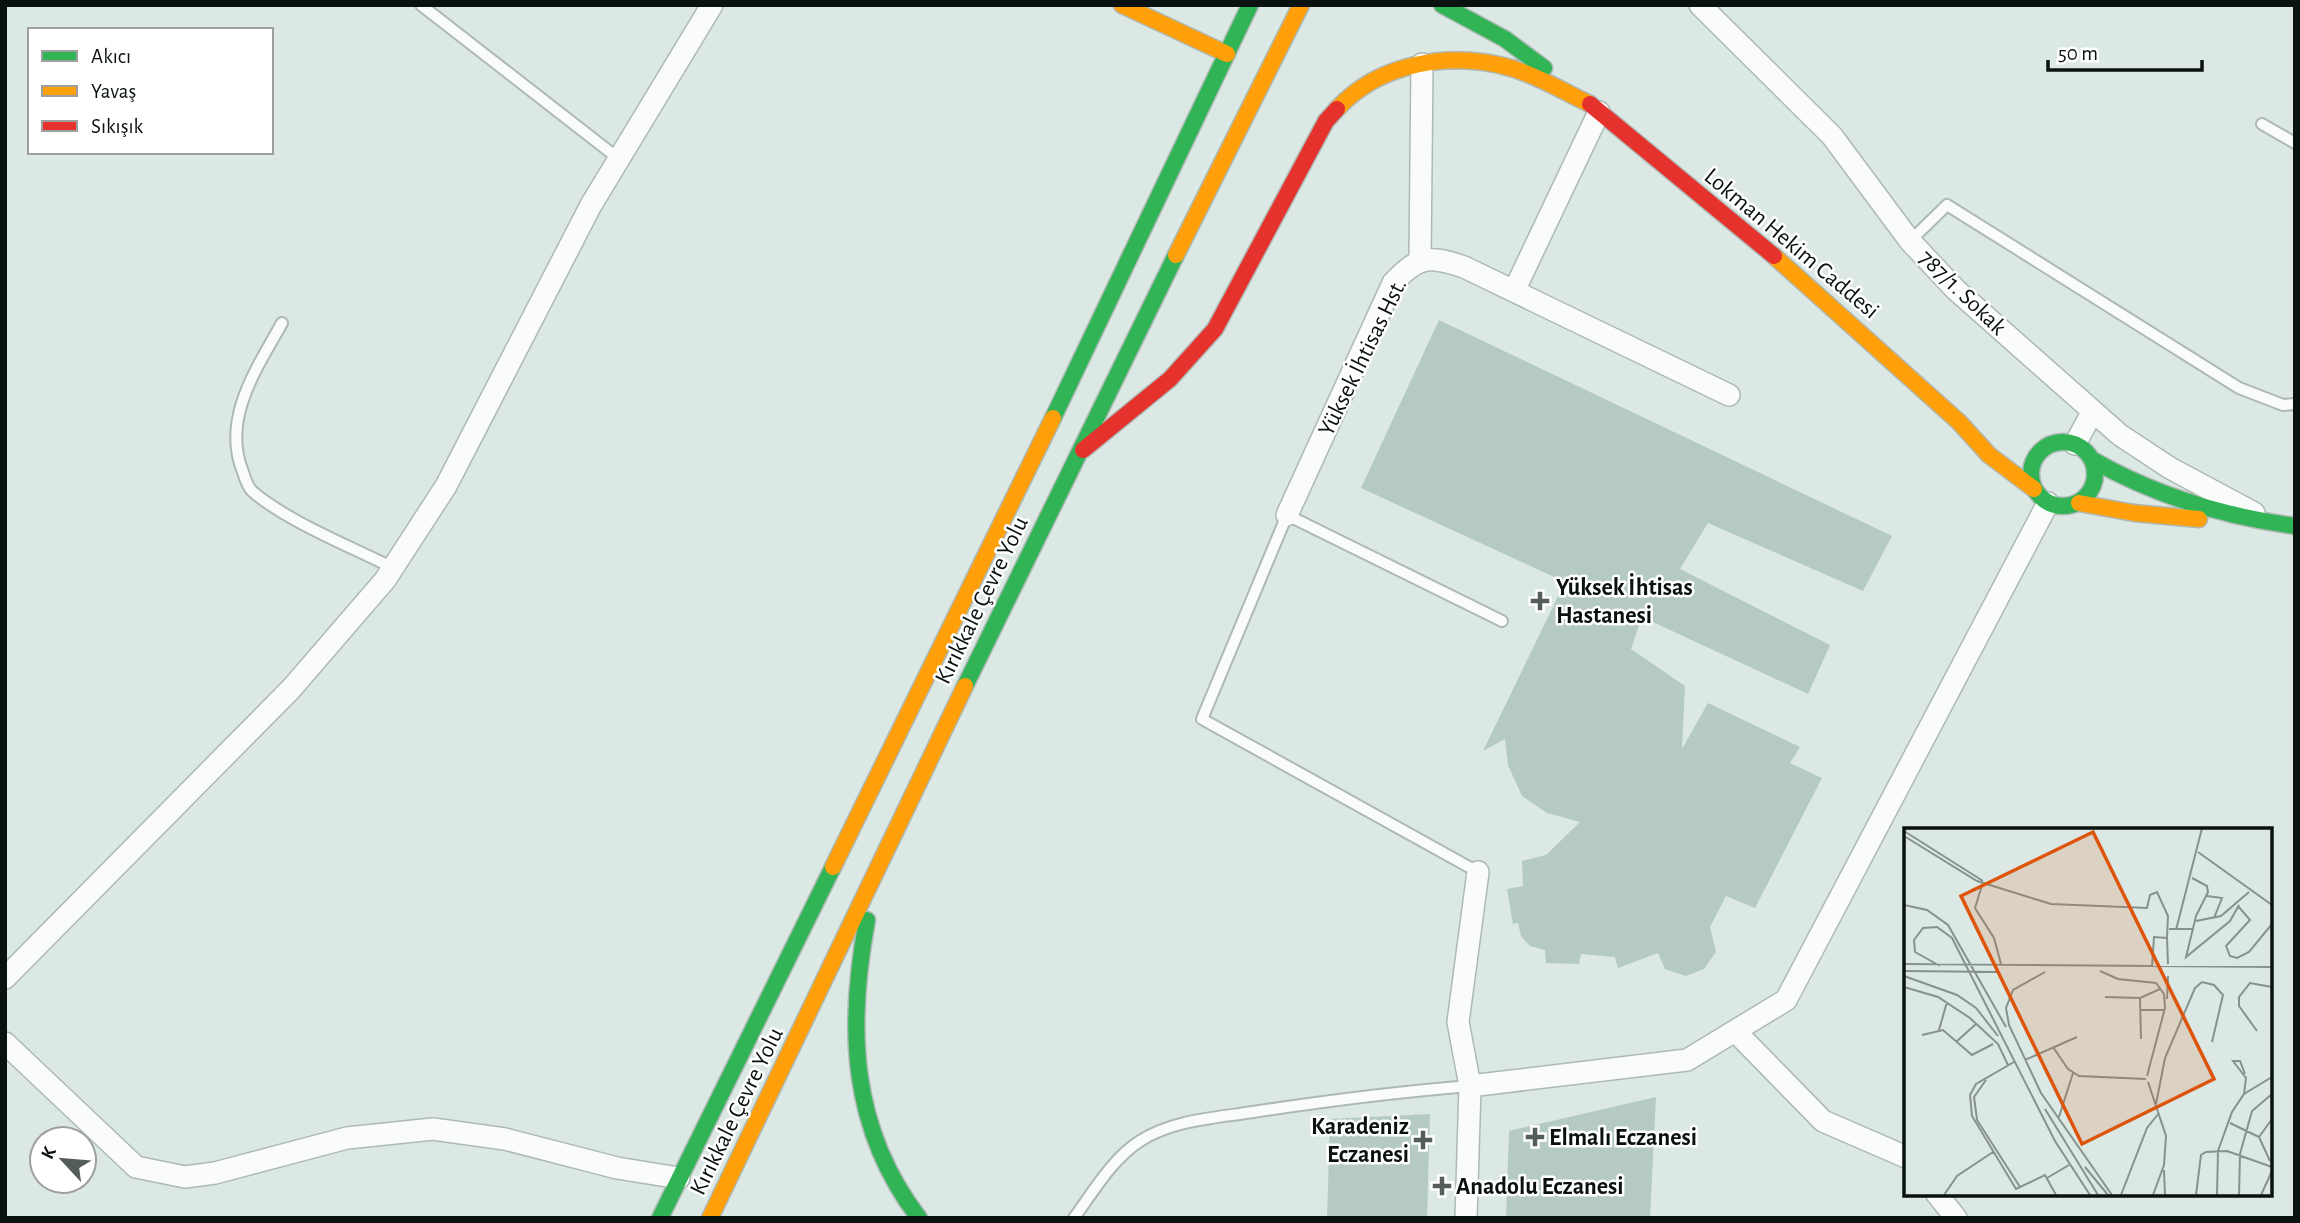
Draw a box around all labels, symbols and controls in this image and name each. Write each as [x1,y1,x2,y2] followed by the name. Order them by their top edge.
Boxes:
[28,28,273,154] legend
[2048,28,2202,72] scale bar
[2058,43,2098,64] text: 50 m
[91,46,131,67] text: Akıcı
[91,81,136,102] text: Yavaş
[91,116,144,137] text: Sıkışık
[1699,164,1883,324] street label: Lokman Hekim Caddesi
[1914,245,2011,340] street label: 787/1. Sokak
[1314,275,1411,440] street label: Yüksek İhtisas Hst.
[931,513,1033,688] street label: Kırıkkale Çevre Yolu
[1556,573,1693,628] place label: Yüksek İhtisas Hastanesi
[1530,591,1550,611] marker: Yüksek İhtisas Hastanesi
[1904,828,2272,1195] inset map
[686,1024,788,1199] street label: Kırıkkale Çevre Yolu
[1311,1115,1409,1167] place label: Karadeniz Eczanesi
[28,1125,98,1195] north arrow
[1549,1126,1697,1150] place label: Elmalı Eczanesi
[1527,1129,1543,1145] marker: Elmalı Eczanesi
[1415,1132,1431,1148] marker: Karadeniz Eczanesi
[38,1143,60,1162] text: K
[1456,1175,1624,1199] place label: Anadolu Eczanesi
[1434,1178,1450,1194] marker: Anadolu Eczanesi

